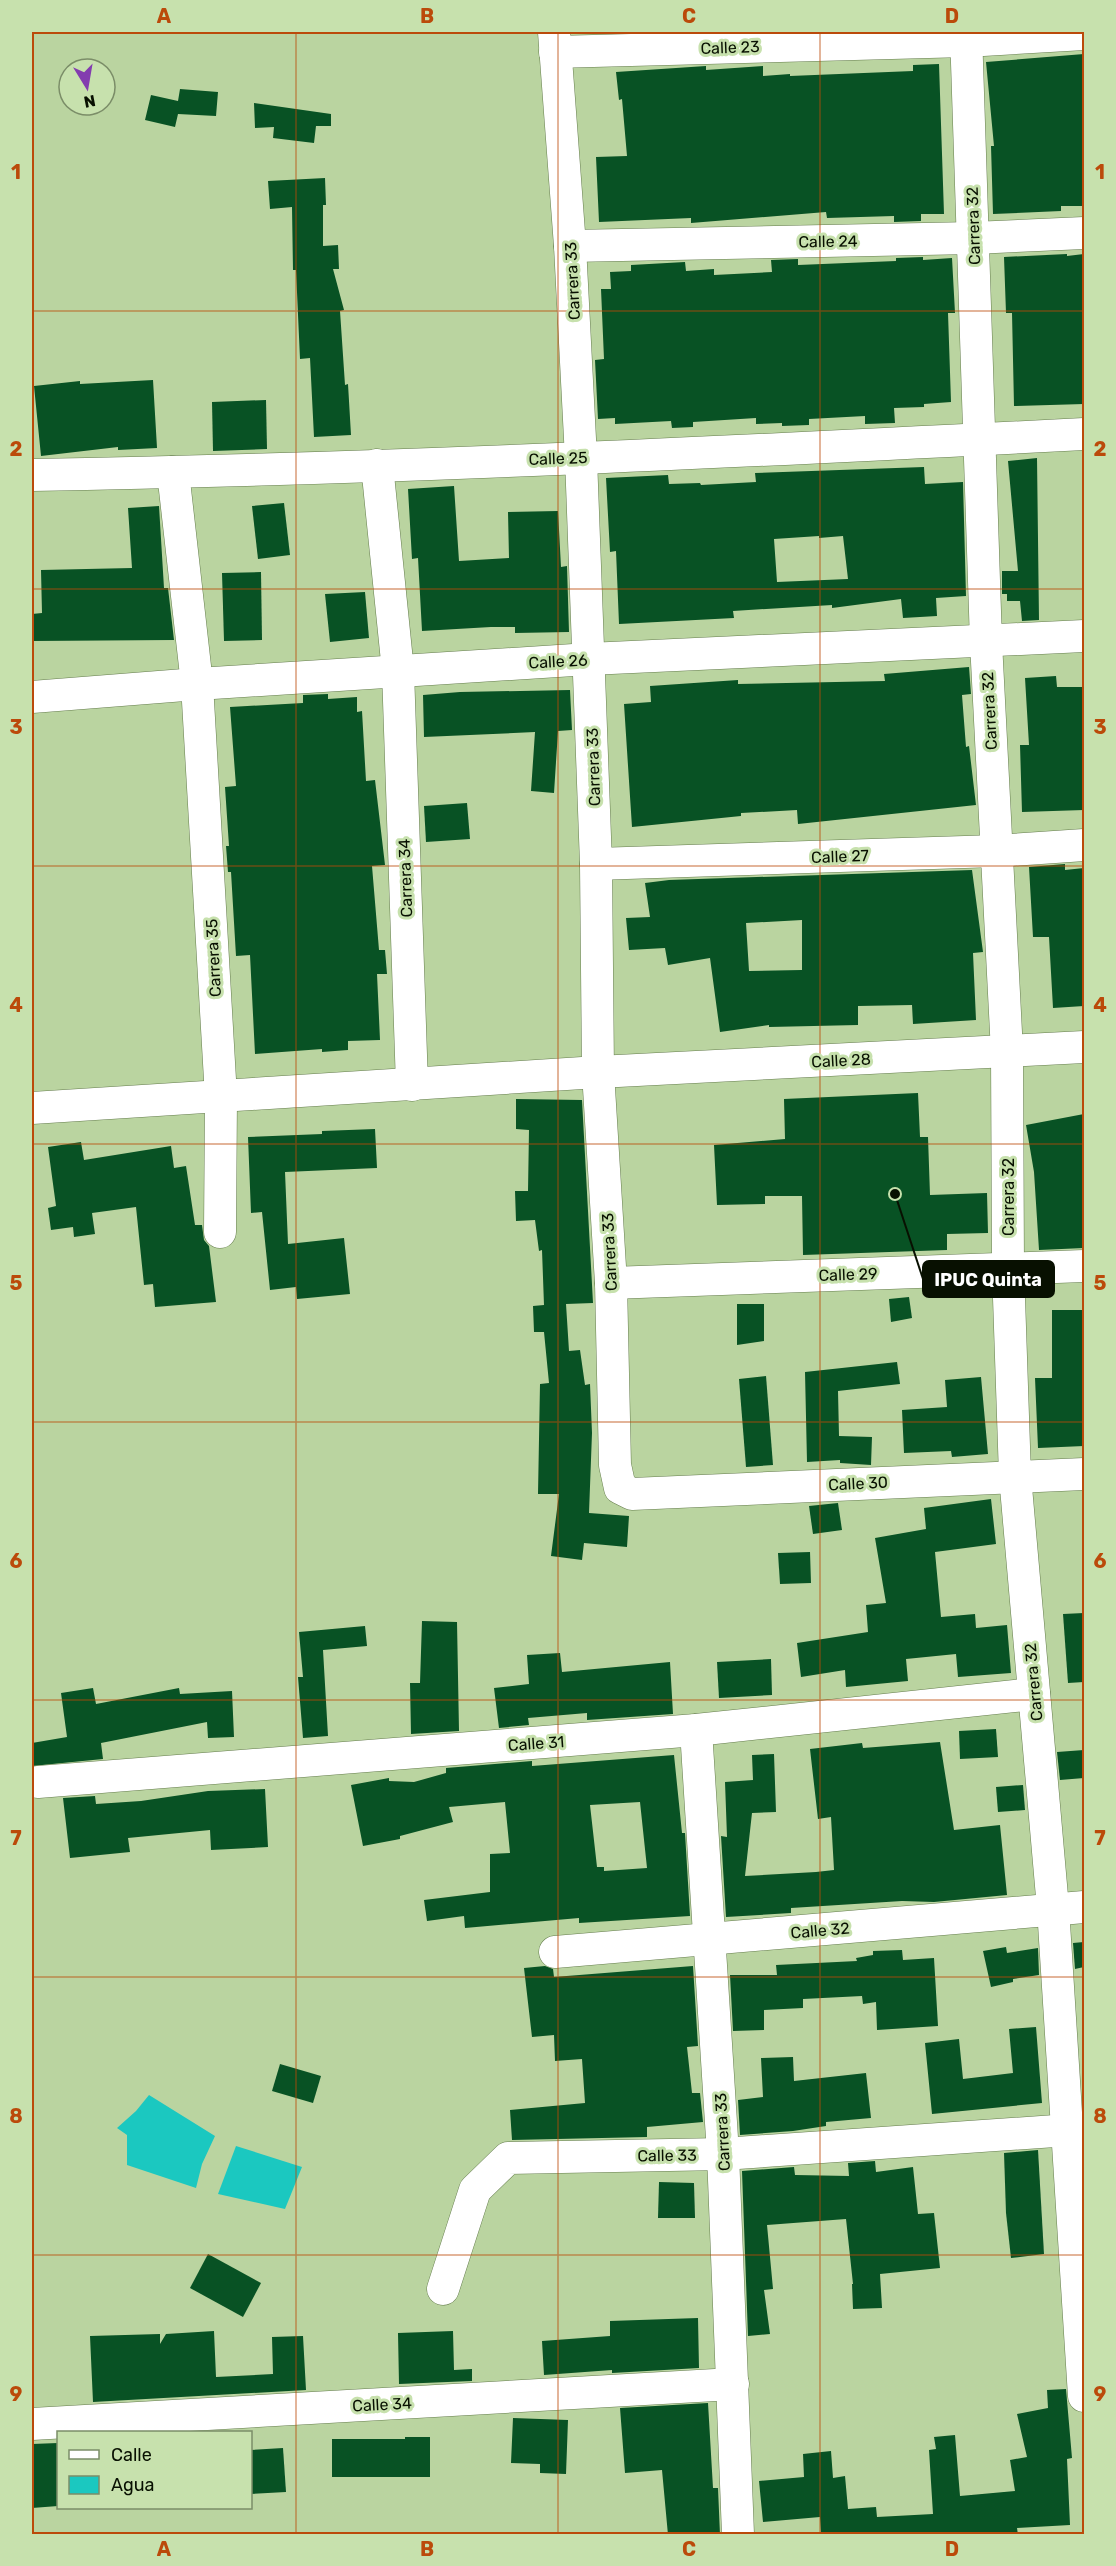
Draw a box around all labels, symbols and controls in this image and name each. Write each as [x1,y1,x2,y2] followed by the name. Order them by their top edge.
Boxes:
[157,4,172,28] text: A
[420,4,434,28] text: B
[682,4,696,28] text: C
[945,4,959,28] text: D
[700,37,760,58] street label: Calle 23
[57,57,117,117] north arrow
[82,91,97,112] text: N
[11,160,21,184] text: 1
[1095,160,1105,184] text: 1
[963,187,984,265] street label: Carrera 32
[798,231,858,252] street label: Calle 24
[561,241,584,321] street label: Carrera 33
[10,437,23,461] text: 2
[1094,437,1107,461] text: 2
[528,448,588,469] street label: Calle 25
[528,650,588,673] street label: Calle 26
[978,671,1001,751] street label: Carrera 32
[9,715,23,739] text: 3
[1093,715,1107,739] text: 3
[583,727,604,806] street label: Carrera 33
[395,838,416,918] street label: Carrera 34
[811,846,869,867] street label: Calle 27
[202,918,225,998] street label: Carrera 35
[9,993,23,1017] text: 4
[1093,993,1107,1017] text: 4
[811,1049,871,1072] street label: Calle 28
[999,1158,1018,1236] street label: Carrera 32
[598,1212,621,1292] street label: Carrera 33
[923,1261,1054,1297] callout: IPUC Quinta
[818,1264,878,1285] street label: Calle 29
[934,1269,1042,1291] text: IPUC Quinta
[10,1271,23,1295] text: 5
[1094,1271,1107,1295] text: 5
[828,1472,888,1495] street label: Calle 30
[9,1549,23,1573] text: 6
[1093,1549,1107,1573] text: 6
[1021,1642,1046,1722] street label: Carrera 32
[507,1732,565,1755] street label: Calle 31
[10,1826,22,1850] text: 7
[1094,1826,1106,1850] text: 7
[790,1918,850,1943] street label: Calle 32
[711,2092,734,2172] street label: Carrera 33
[9,2104,23,2128] text: 8
[1093,2104,1107,2128] text: 8
[637,2145,697,2166] street label: Calle 33
[10,2382,23,2406] text: 9
[1094,2382,1107,2406] text: 9
[352,2393,412,2416] street label: Calle 34
[57,2431,252,2509] legend
[111,2444,152,2466] text: Calle
[111,2474,154,2496] text: Agua
[157,2537,172,2561] text: A
[420,2537,434,2561] text: B
[682,2537,696,2561] text: C
[945,2537,959,2561] text: D

